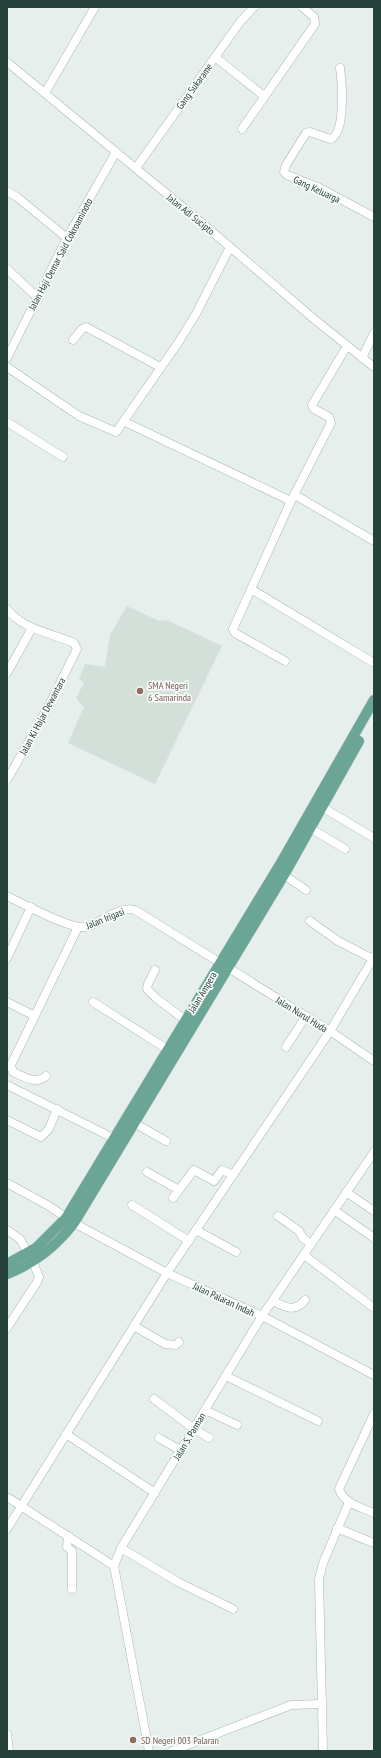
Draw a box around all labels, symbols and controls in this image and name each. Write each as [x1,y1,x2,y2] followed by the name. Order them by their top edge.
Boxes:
[173,61,215,112] street label: Gang Sukarame
[291,173,342,206] street label: Gang Keluarga
[163,190,217,238] street label: Jalan Adi Sucipto
[25,196,95,313] street label: Jalan Haji Oemar Said Cokroaminoto
[16,675,68,758] street label: Jalan Ki Hajar Dewantara
[148,679,191,704] place label: SMA Negeri 6 Samarinda
[135,686,145,696] marker: SMA Negeri 6 Samarinda
[83,905,126,932] street label: Jalan Irigasi
[185,969,220,1016] street label: Jalan Ampera
[273,993,330,1035] street label: Jalan Nurul Huda
[190,1279,257,1319] street label: Jalan Palaran Indah
[170,1410,209,1463] street label: Jalan S. Parman
[141,1734,219,1747] place label: SD Negeri 003 Palaran
[128,1735,138,1745] marker: SD Negeri 003 Palaran

